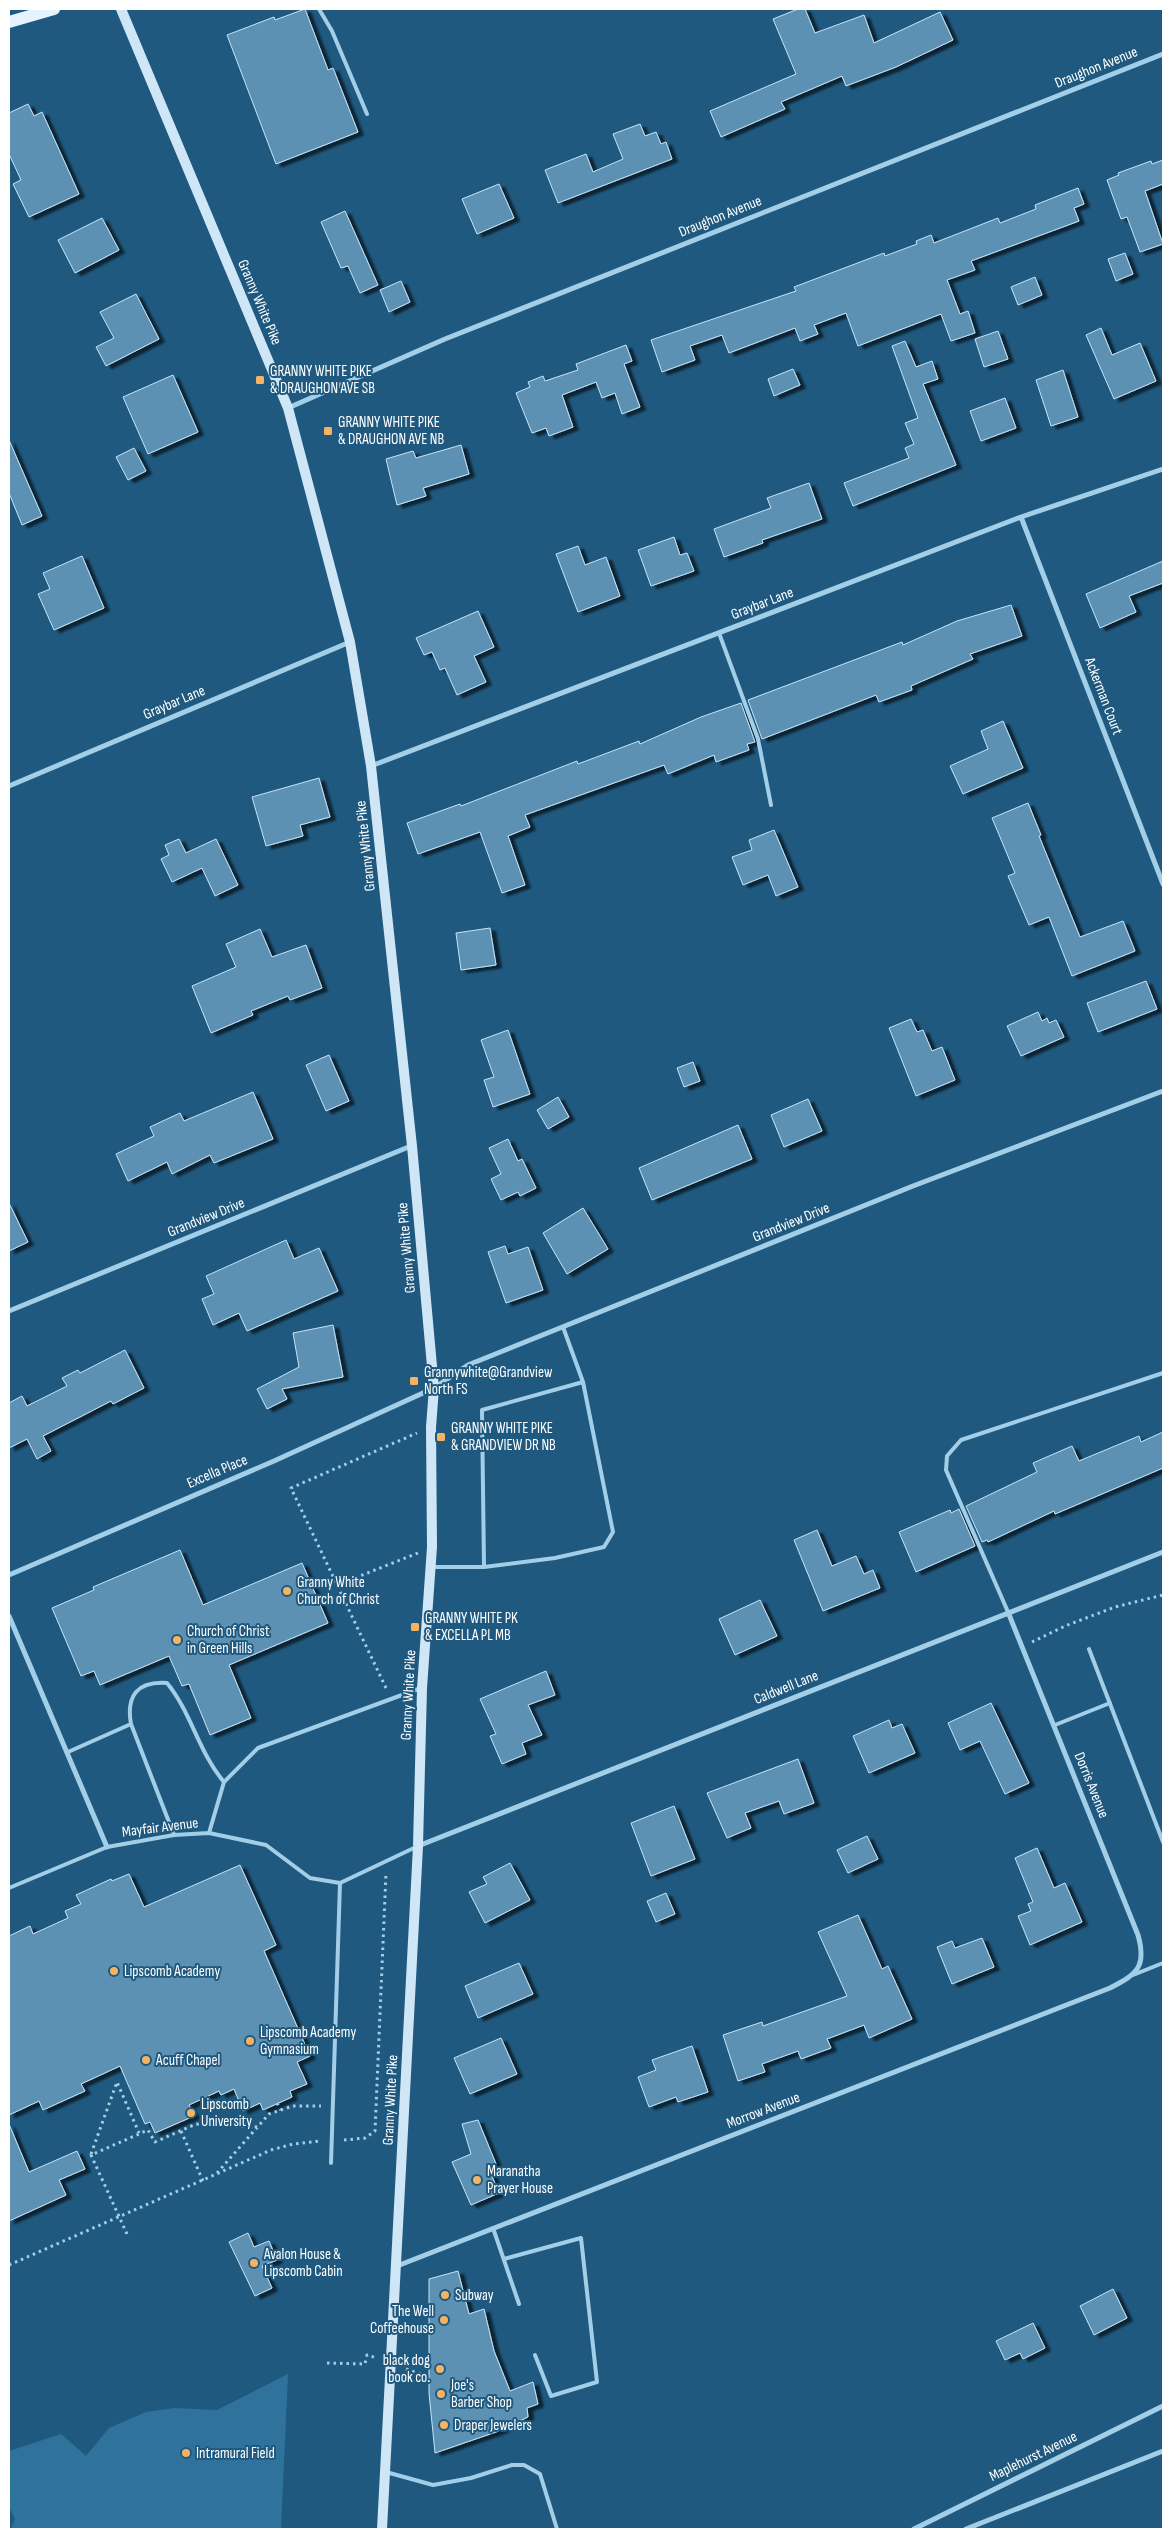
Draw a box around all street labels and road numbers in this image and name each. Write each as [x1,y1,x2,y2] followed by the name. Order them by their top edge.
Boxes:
[1052,42,1140,93] street label: Draughon Avenue
[676,191,764,242] street label: Draughon Avenue
[233,257,286,348] street label: Granny White Pike
[728,583,796,624] street label: Graybar Lane
[1080,654,1127,738] street label: Ackerman Court
[140,681,208,724] street label: Graybar Lane
[351,800,380,892] street label: Granny White Pike
[165,1193,248,1242] street label: Grandview Drive
[750,1198,833,1247] street label: Grandview Drive
[393,1202,420,1294] street label: Granny White Pike
[184,1450,250,1493] street label: Excella Place
[397,1649,420,1741] street label: Granny White Pike
[751,1666,821,1709] street label: Caldwell Lane
[1070,1749,1113,1821] street label: Dorris Avenue
[121,1813,199,1842] street label: Mayfair Avenue
[379,2054,402,2146] street label: Granny White Pike
[724,2088,803,2133] street label: Morrow Avenue
[986,2427,1080,2486] street label: Maplehurst Avenue

